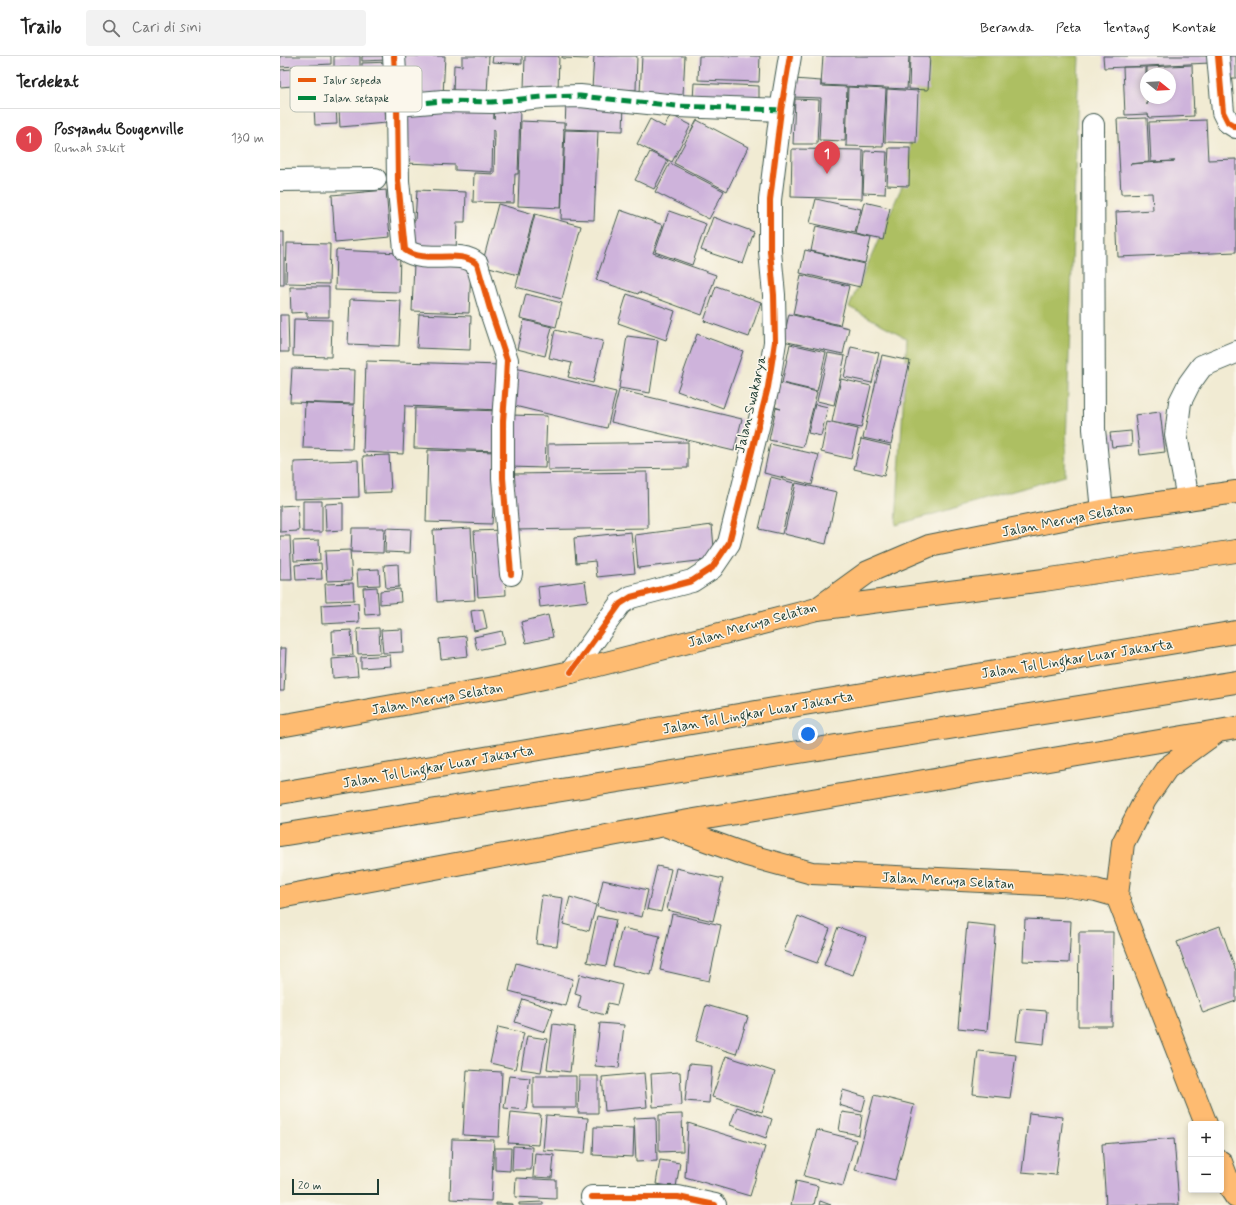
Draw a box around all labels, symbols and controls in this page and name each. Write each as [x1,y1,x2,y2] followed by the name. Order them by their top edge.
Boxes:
[86,10,366,46] search box
[20,15,62,40] text: Trailo
[100,17,122,39] icon: search
[132,18,202,38] text: Cari di sini
[980,19,1034,37] text: Beranda
[1056,19,1081,37] text: Peta
[1103,19,1150,37] text: Tentang
[1172,19,1216,37] text: Kontak
[290,66,422,112] legend
[1140,68,1176,104] north arrow
[16,71,79,93] text: Terdekat
[323,74,381,88] text: Jalur sepeda
[323,92,389,106] text: Jalan setapak
[54,120,184,140] text: Posyandu Bougenville
[26,130,32,147] text: 1
[231,130,264,147] text: 130 m
[54,140,126,157] text: Rumah sakit
[814,141,840,174] pin: 1
[731,353,771,455] street label: Jalan Swakarya
[1000,498,1134,541] street label: Jalan Meruya Selatan
[686,598,819,652] street label: Jalan Meruya Selatan
[980,635,1175,685] street label: Jalan Tol Lingkar Luar Jakarta
[370,679,504,719] street label: Jalan Meruya Selatan
[661,687,856,741] street label: Jalan Tol Lingkar Luar Jakarta
[798,724,818,744] your location
[341,741,536,795] street label: Jalan Tol Lingkar Luar Jakarta
[881,869,1015,893] street label: Jalan Meruya Selatan
[1188,1121,1224,1193] map controls
[1188,1121,1224,1157] button: +
[1188,1157,1224,1193] button: −
[292,1177,379,1196] scale bar
[298,1179,321,1193] text: 20 m

